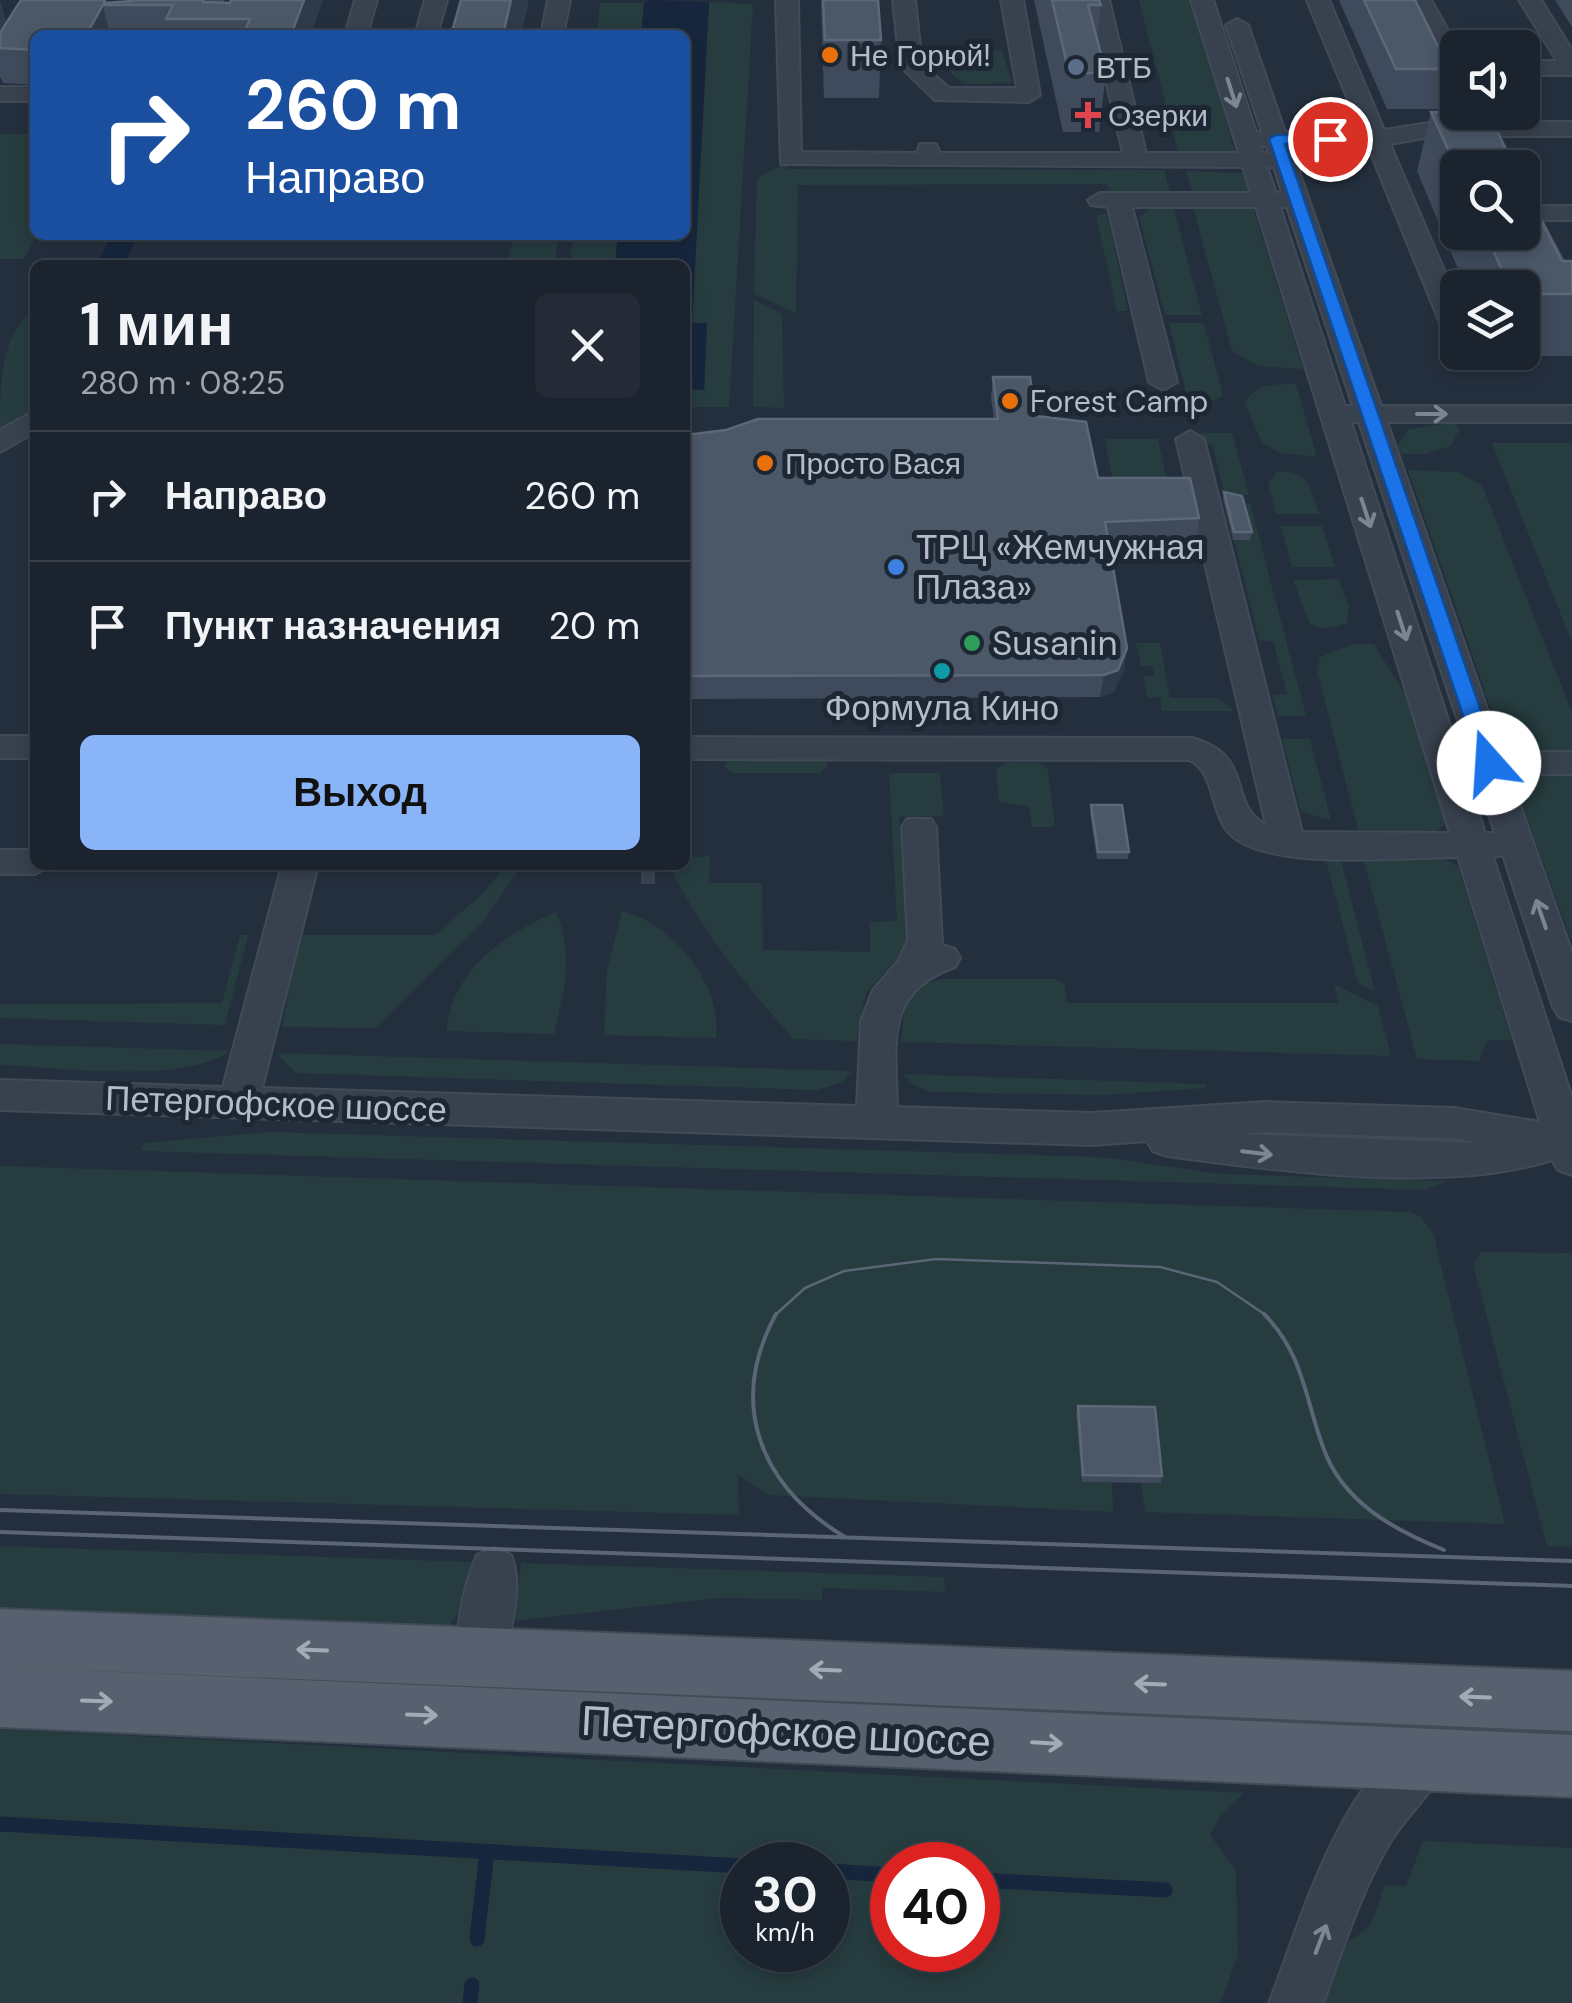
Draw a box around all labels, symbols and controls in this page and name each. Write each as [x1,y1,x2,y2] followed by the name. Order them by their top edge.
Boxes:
[1440,30,1540,370] map controls
[1440,30,1540,130] button: sound
[850,36,991,75] place label: Не Горюй!
[819,44,841,66] marker: Не Горюй!
[1096,48,1152,87] place label: ВТБ
[1065,56,1087,78] marker: ВТБ
[245,60,461,151] text: 260 m
[80,70,210,200] icon: right
[1224,77,1242,108] one-way arrow
[1108,96,1208,135] place label: Озерки
[1288,97,1373,182] pin
[1077,104,1099,126] marker: Озерки
[1303,112,1358,167] icon: arrive
[245,148,425,207] text: Направо
[1440,150,1540,250] button: search
[1440,270,1540,370] button: layers
[80,285,233,364] text: 1 мин
[535,293,640,398] button: close
[80,362,285,404] text: 280 m · 08:25
[1030,382,1208,421] place label: Forest Camp
[999,390,1021,412] marker: Forest Camp
[1414,404,1447,424] one-way arrow
[785,444,961,483] place label: Просто Вася
[754,452,776,474] marker: Просто Вася
[80,469,135,524] icon: right
[165,471,327,521] text: Направо
[524,471,640,521] text: 260 m
[1358,497,1376,529] one-way arrow
[916,524,1204,610] place label: ТРЦ «Жемчужная Плаза»
[885,556,907,578] marker: ТРЦ «Жемчужная Плаза»
[80,599,135,654] icon: arrive
[165,601,501,651] text: Пункт назначения
[549,601,640,651] text: 20 m
[1394,610,1412,641] one-way arrow
[992,620,1118,666] place label: Susanin
[961,632,983,654] marker: Susanin
[931,660,953,682] marker: Формула Кино
[825,685,1059,731] place label: Формула Кино
[1437,711,1541,815] position arrow
[80,735,640,850] button: Выход
[1530,899,1548,931] one-way arrow
[104,1075,448,1133] street label: Петергофское шоссе
[1241,1144,1273,1162] one-way arrow
[297,1641,329,1660] one-way arrow
[810,1660,842,1679] one-way arrow
[1134,1674,1166,1693] one-way arrow
[1459,1688,1491,1707] one-way arrow
[81,1692,113,1711] one-way arrow
[580,1693,992,1769] street label: Петергофское шоссе
[406,1706,438,1725] one-way arrow
[1030,1734,1062,1753] one-way arrow
[870,1842,1000,1972] speed limit sign: 40
[752,1862,818,1928] text: 30
[755,1916,815,1949] text: km/h
[1314,1925,1332,1955] one-way arrow

